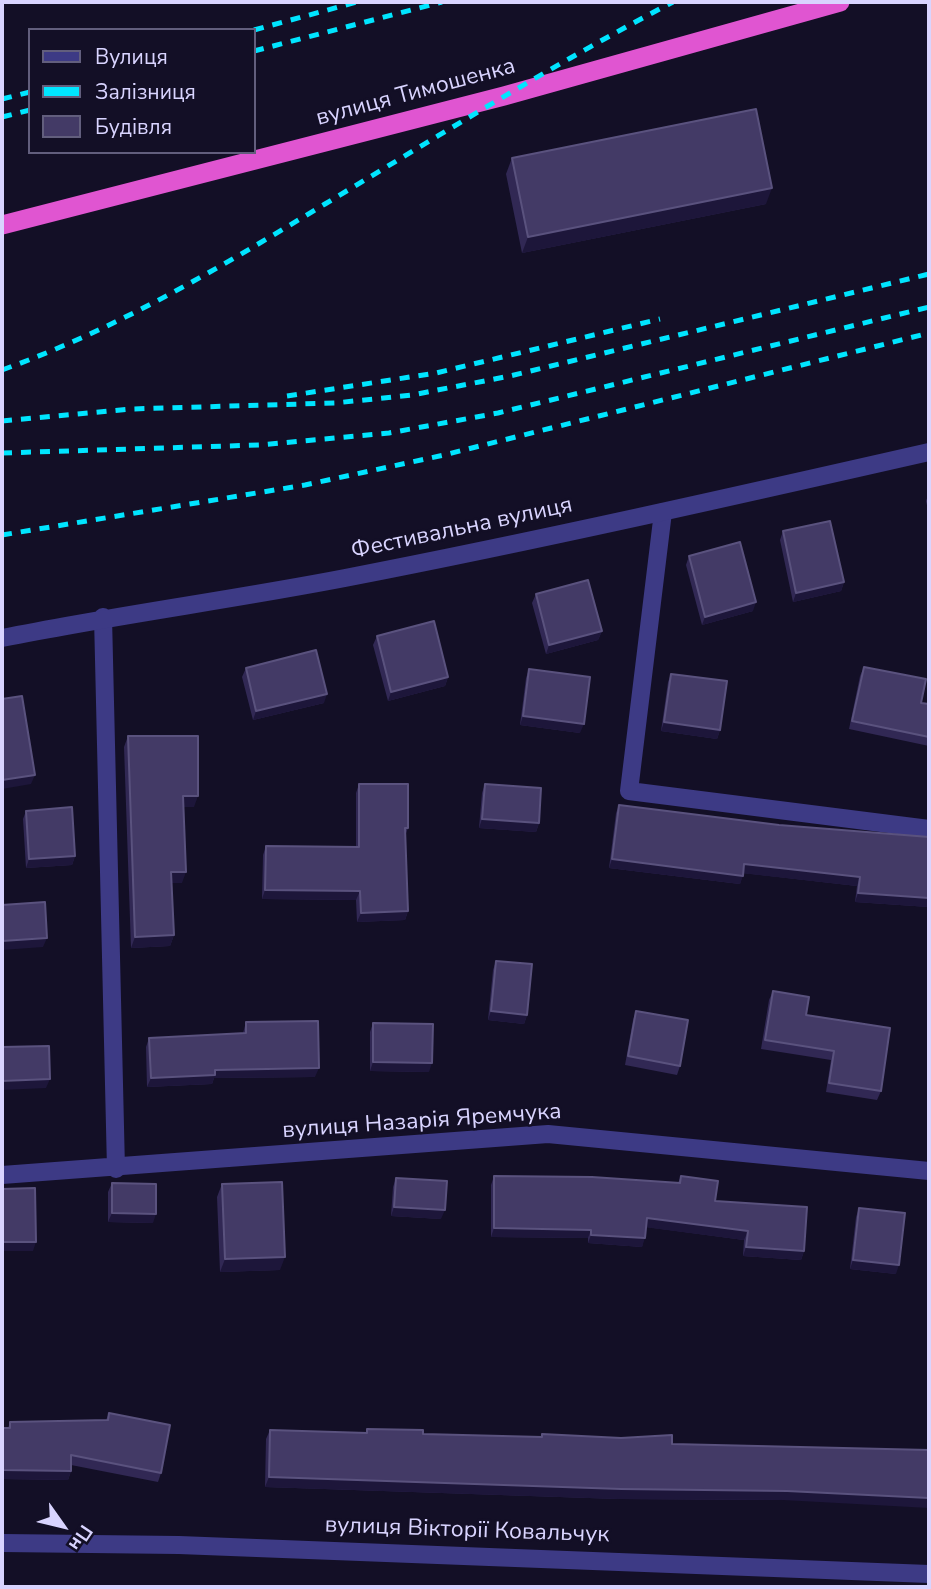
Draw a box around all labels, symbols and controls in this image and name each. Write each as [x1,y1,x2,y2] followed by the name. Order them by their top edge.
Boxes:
[28,28,256,154] legend
[95,43,168,71] text: Вулиця
[313,53,519,133] street label: вулиця Тимошенка
[95,78,196,106] text: Залізниця
[95,113,172,141] text: Будівля
[349,492,575,566] street label: Фестивальна вулиця
[281,1098,563,1146] street label: вулиця Назарія Яремчука
[28,1491,98,1561] north arrow
[324,1512,610,1550] street label: вулиця Вікторії Ковальчук
[62,1520,99,1556] text: Пн

